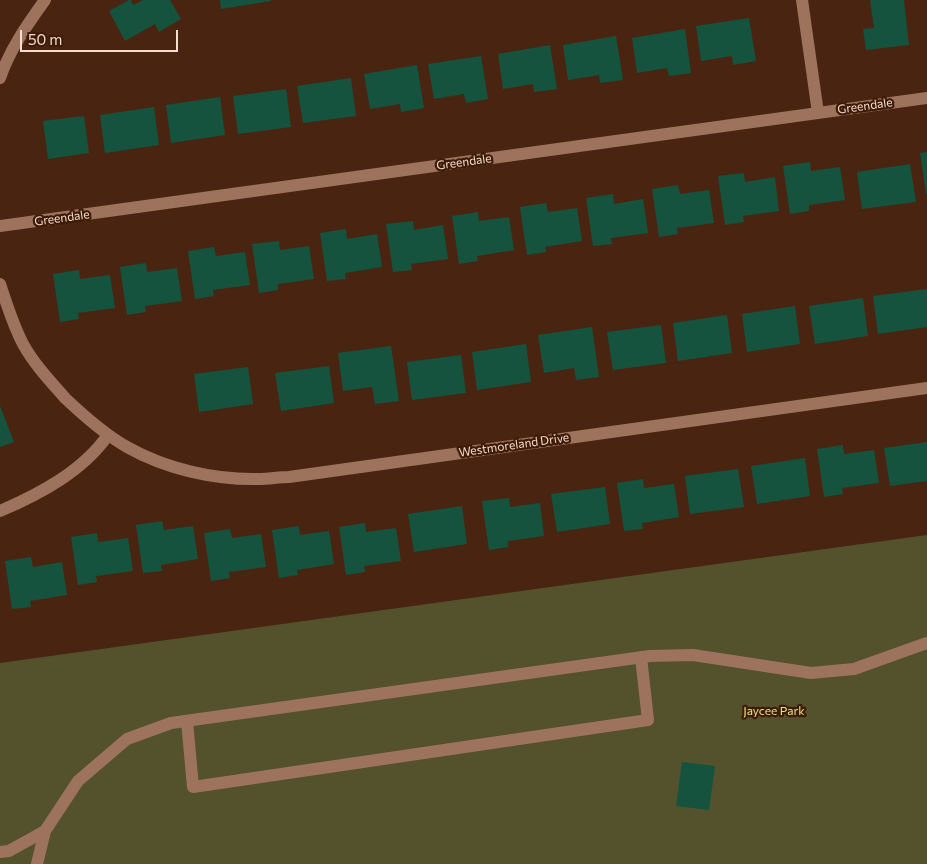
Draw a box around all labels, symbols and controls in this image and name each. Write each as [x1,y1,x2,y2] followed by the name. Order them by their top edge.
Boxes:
[22,20,180,52] scale bar
[28,30,62,48] text: 50 m
[837,95,893,117] street label: Greendale
[436,151,492,173] street label: Greendale
[34,207,90,229] street label: Greendale
[458,430,570,460] street label: Westmoreland Drive
[743,704,805,718] park label: Jaycee Park

